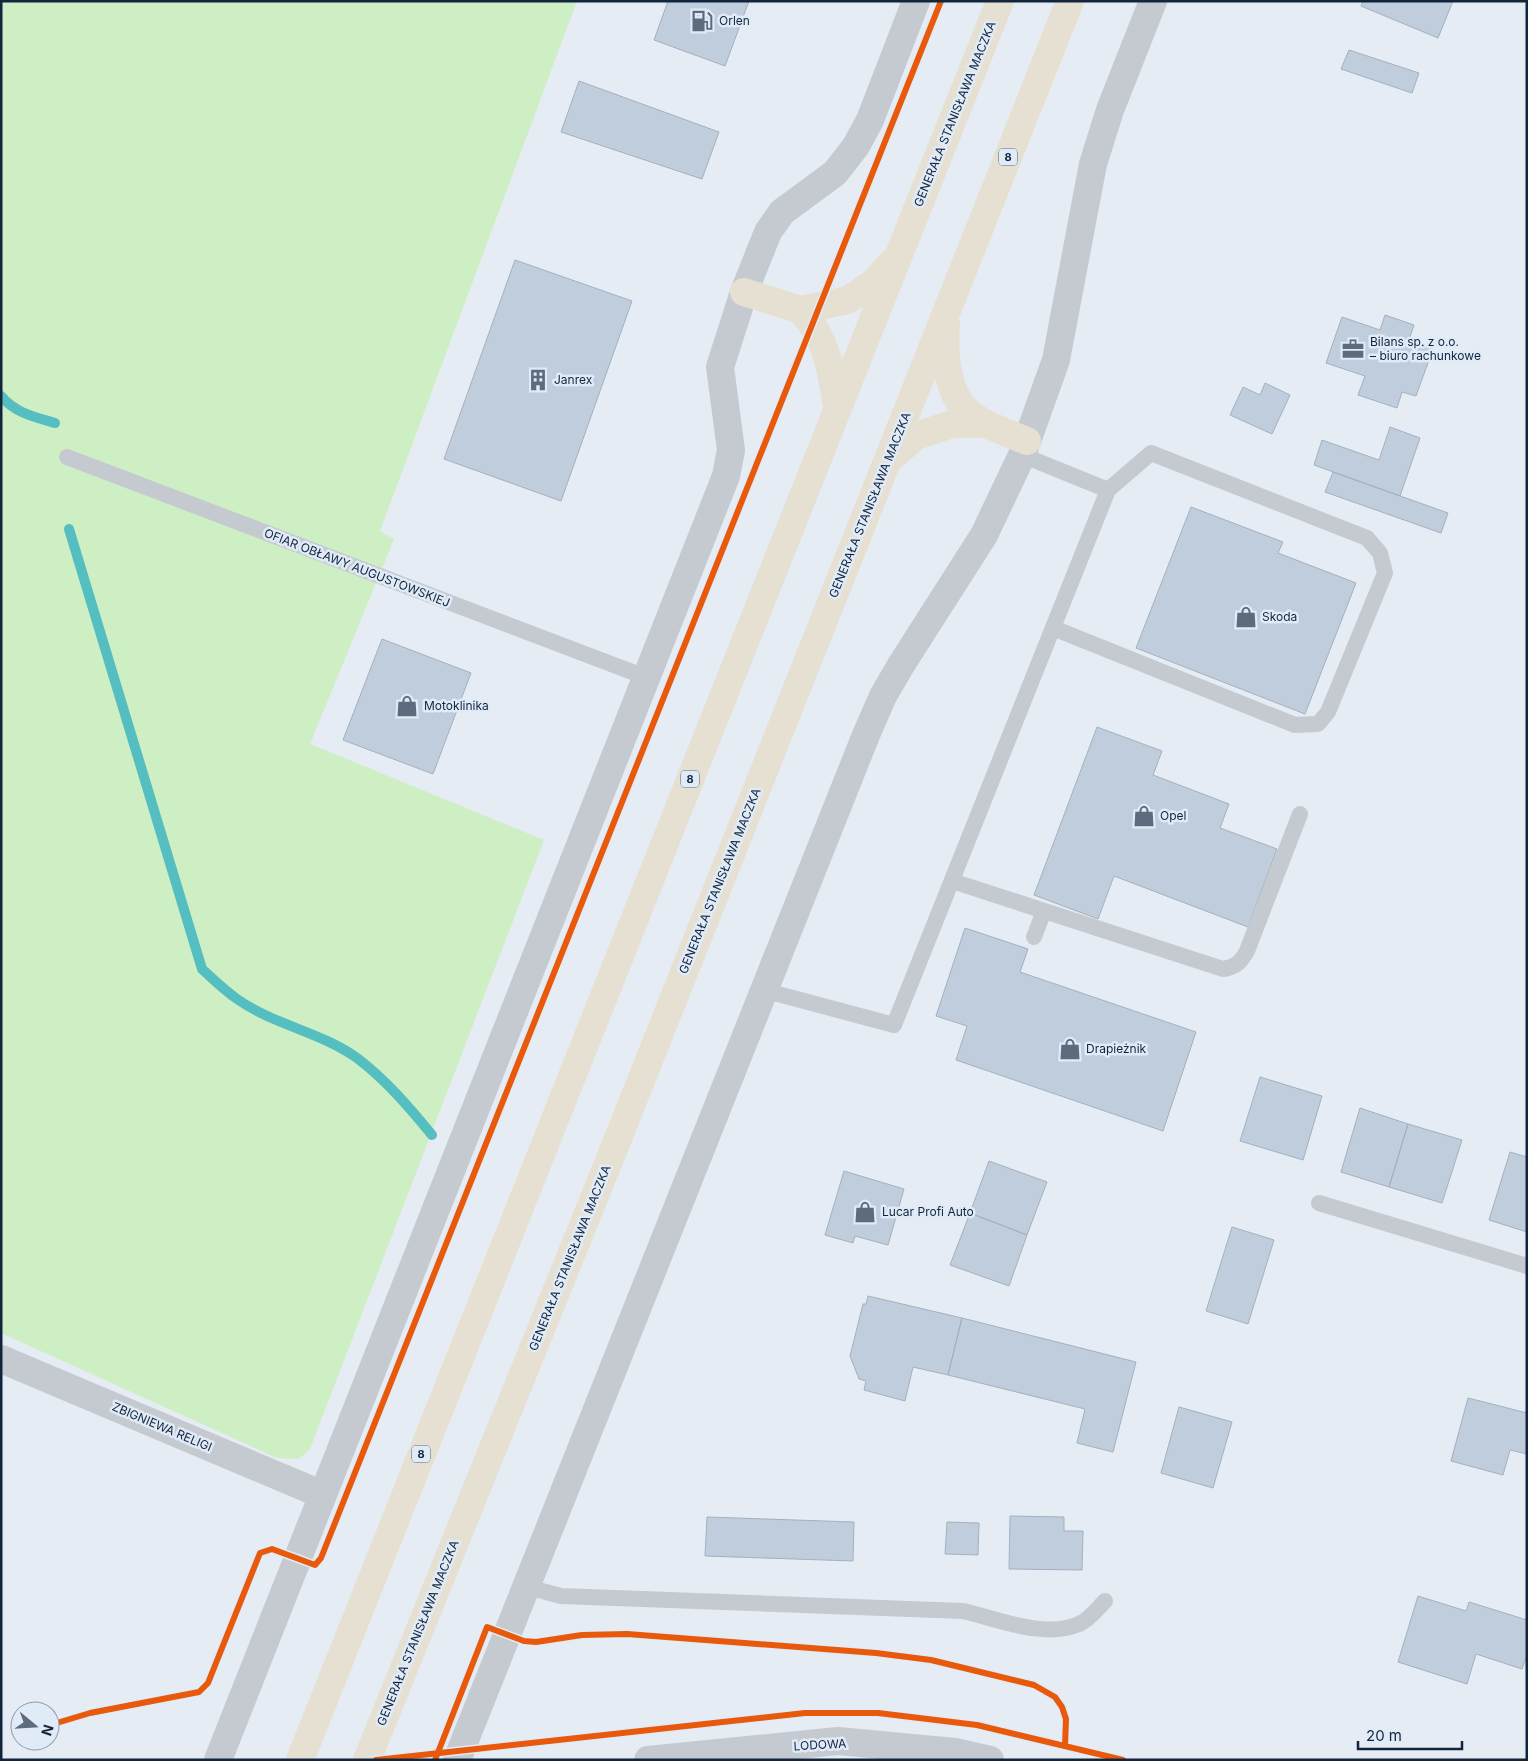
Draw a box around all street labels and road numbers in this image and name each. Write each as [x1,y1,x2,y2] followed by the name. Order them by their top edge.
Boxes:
[910,19,999,209] street label: GENERAŁA STANISŁAWA MACZKA
[999,148,1017,166] road number: 8
[825,410,914,600] street label: GENERAŁA STANISŁAWA MACZKA
[262,525,452,610] street label: OFIAR OBŁAWY AUGUSTOWSKIEJ
[681,771,699,788] road number: 8
[675,786,764,976] street label: GENERAŁA STANISŁAWA MACZKA
[525,1163,614,1353] street label: GENERAŁA STANISŁAWA MACZKA
[110,1399,214,1454] street label: ZBIGNIEWA RELIGI
[412,1446,430,1462] road number: 8
[373,1538,462,1728] street label: GENERAŁA STANISŁAWA MACZKA
[793,1736,847,1753] street label: LODOWA

